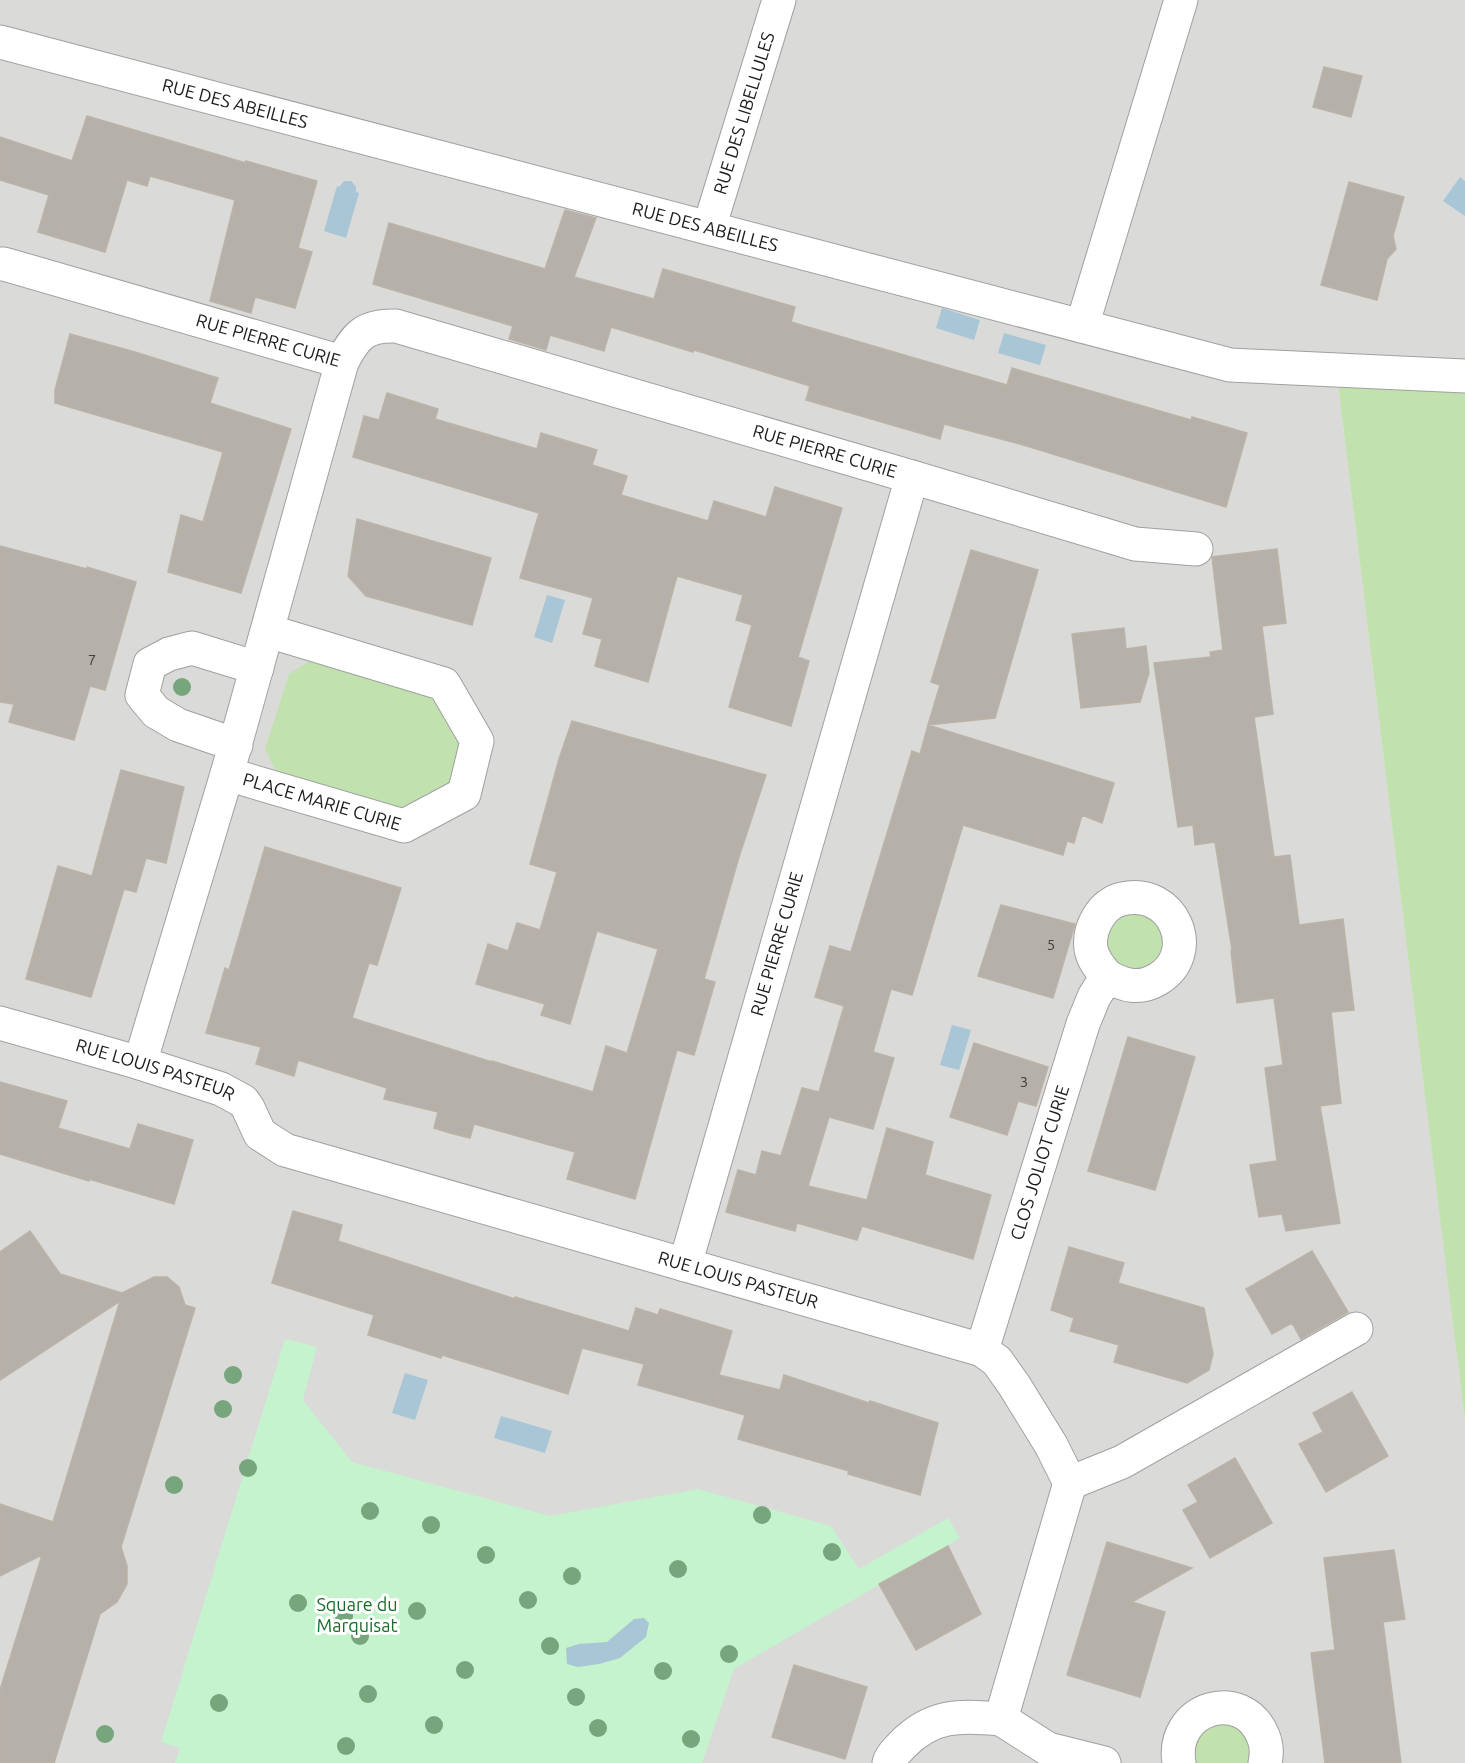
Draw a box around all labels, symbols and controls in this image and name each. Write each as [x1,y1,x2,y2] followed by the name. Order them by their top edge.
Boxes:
[709,29,778,197] street label: RUE DES LIBELLULES
[160,74,310,131] street label: RUE DES ABEILLES
[630,197,780,255] street label: RUE DES ABEILLES
[194,309,343,370] street label: RUE PIERRE CURIE
[751,420,900,481] street label: RUE PIERRE CURIE
[88,651,96,668] house number: 7
[241,768,404,834] street label: PLACE MARIE CURIE
[746,869,806,1018] street label: RUE PIERRE CURIE
[1047,936,1055,953] house number: 5
[74,1034,239,1104] street label: RUE LOUIS PASTEUR
[1020,1073,1028,1090] house number: 3
[1006,1083,1072,1242] street label: CLOS JOLIOT CURIE
[656,1247,821,1312] street label: RUE LOUIS PASTEUR
[316,1594,398,1635] park label: Square du Marquisat

